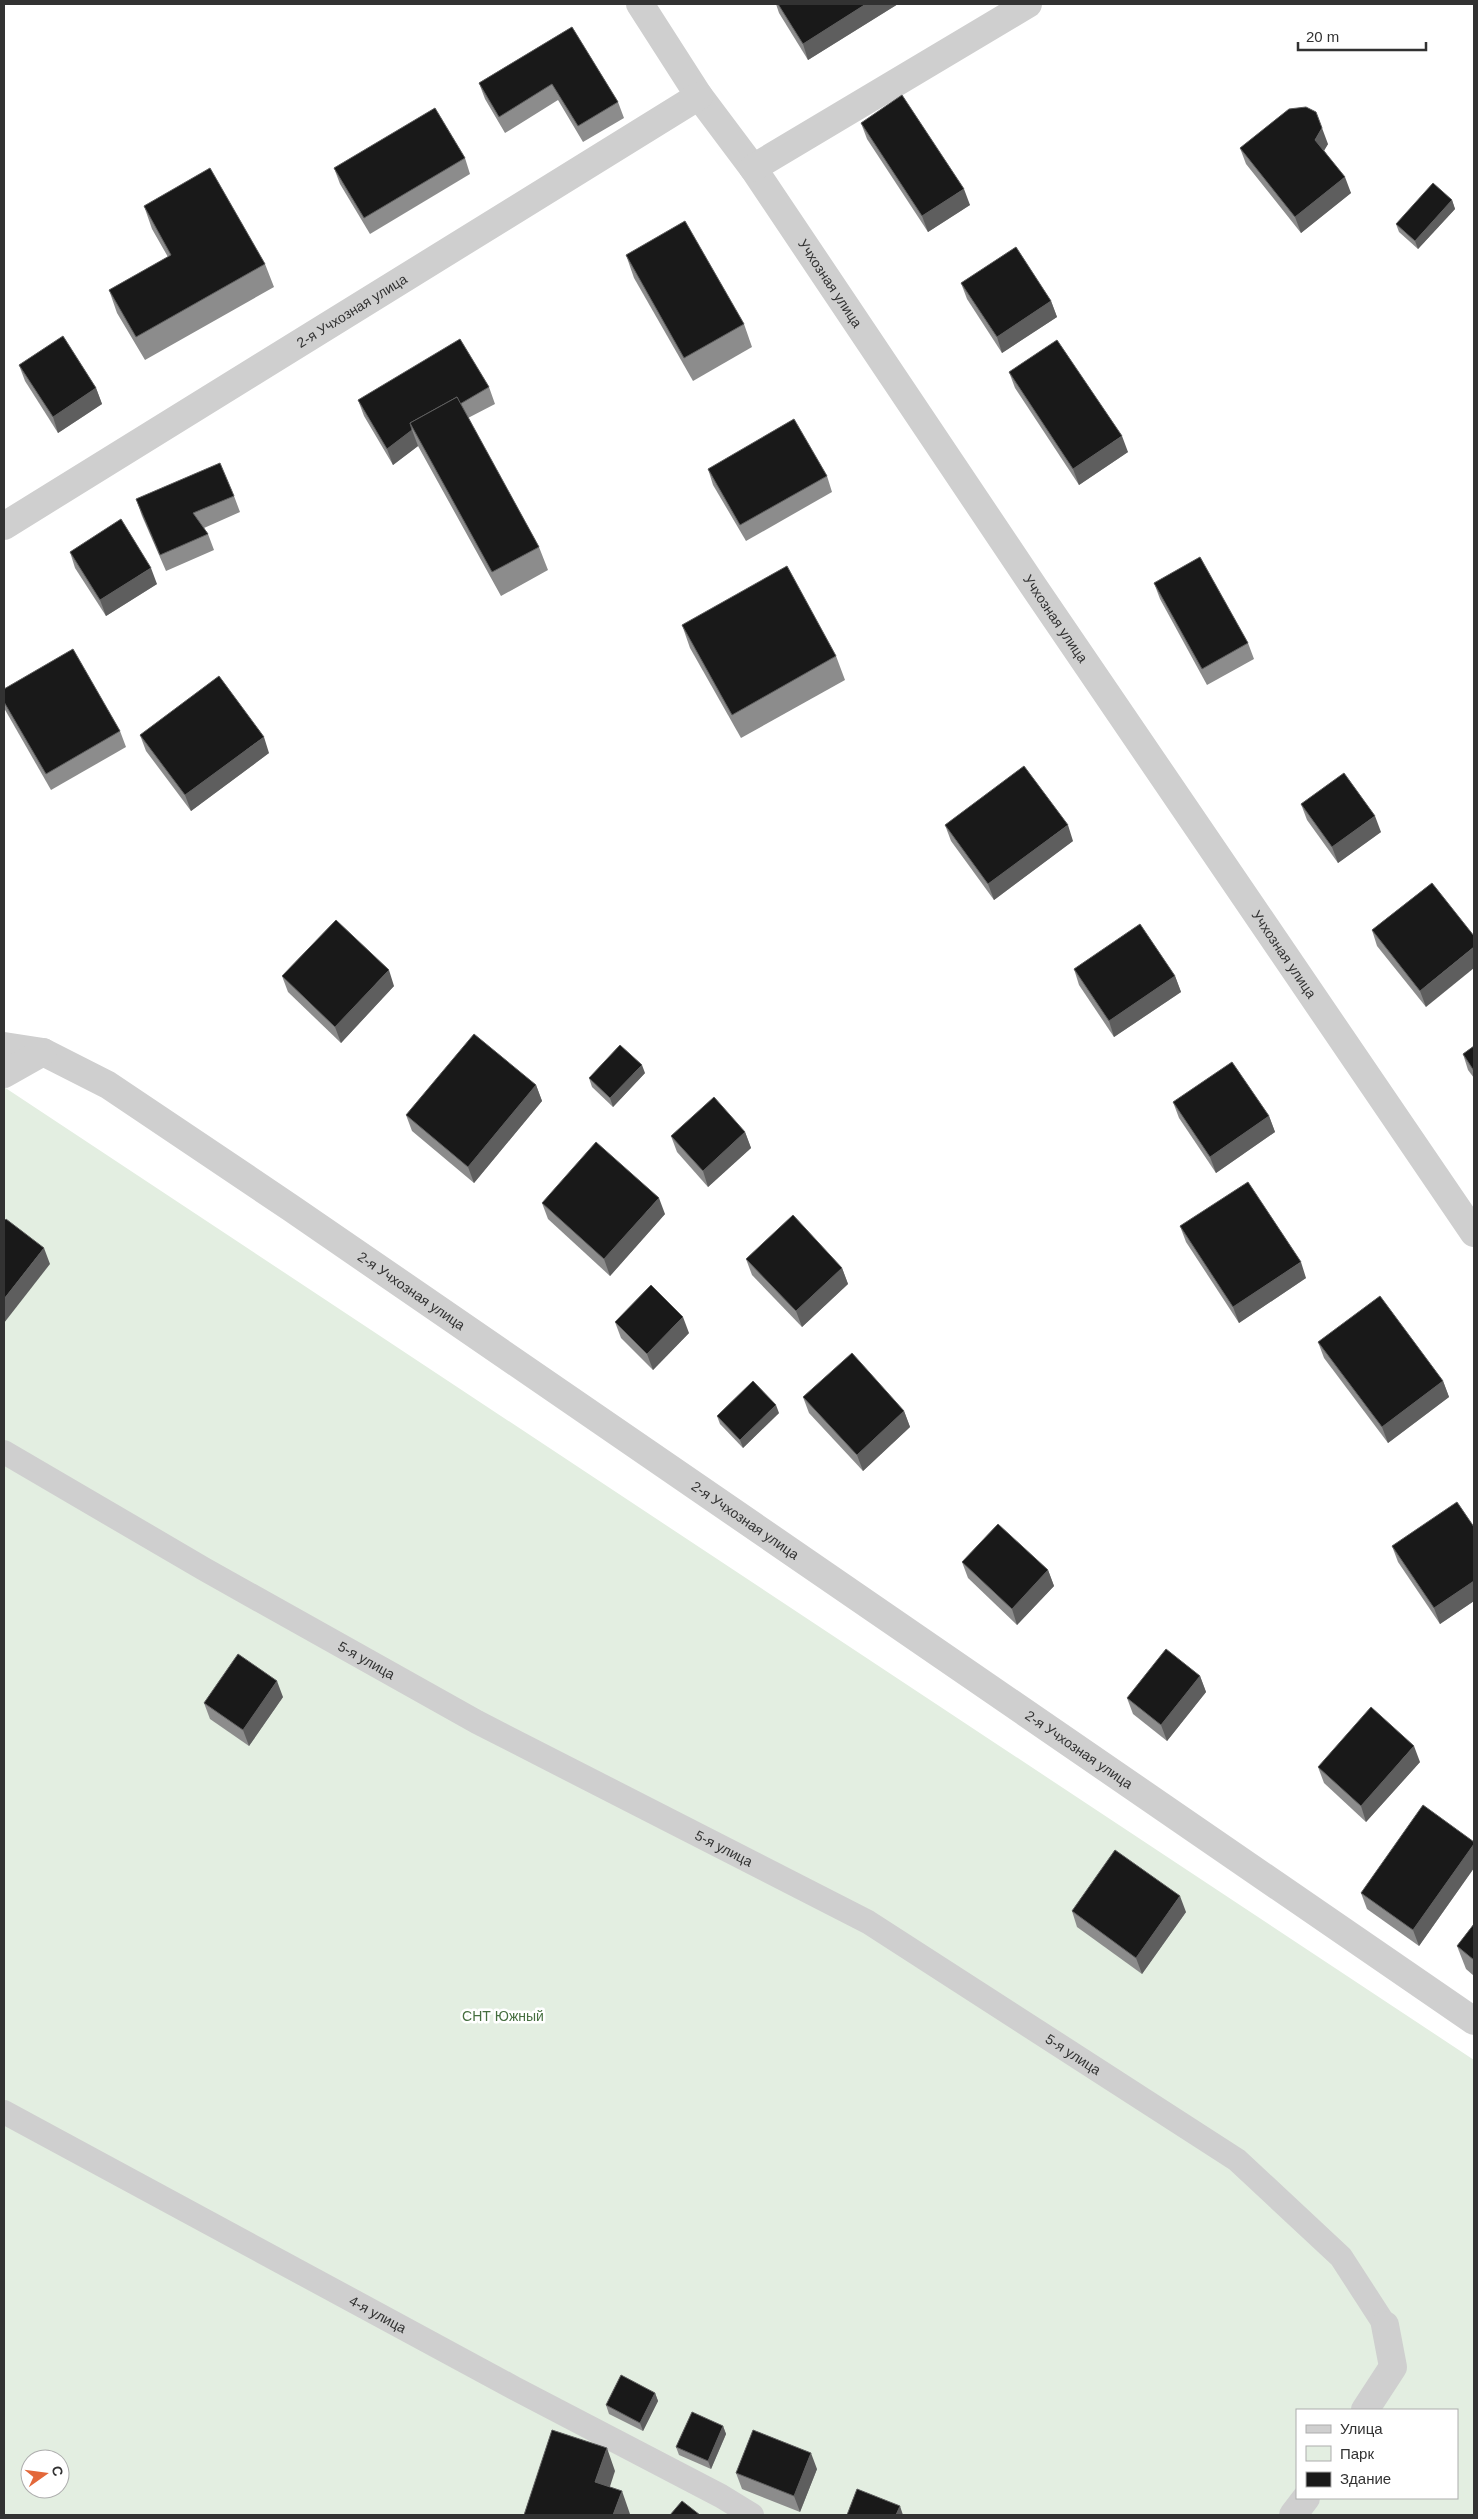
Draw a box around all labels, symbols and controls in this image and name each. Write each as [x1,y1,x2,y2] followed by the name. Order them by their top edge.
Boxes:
[1298,20,1426,52] scale bar
[1306,28,1339,45] text: 20 m
[795,236,866,330] street label: Учхозная улица
[294,271,410,351] street label: 2-я Учхозная улица
[1020,572,1091,666] street label: Учхозная улица
[1249,907,1320,1001] street label: Учхозная улица
[355,1248,468,1333] street label: 2-я Учхозная улица
[689,1478,802,1563] street label: 2-я Учхозная улица
[335,1638,398,1682] street label: 5-я улица
[1022,1707,1136,1792] street label: 2-я Учхозная улица
[692,1827,756,1870] street label: 5-я улица
[462,2008,544,2024] park label: СНТ Южный
[1043,2031,1104,2078] street label: 5-я улица
[346,2292,409,2336] street label: 4-я улица
[1296,2409,1458,2499] legend
[1340,2420,1383,2437] text: Улица
[1340,2445,1374,2462] text: Парк
[20,2449,70,2499] north arrow
[49,2464,67,2478] text: С
[1340,2470,1391,2487] text: Здание

